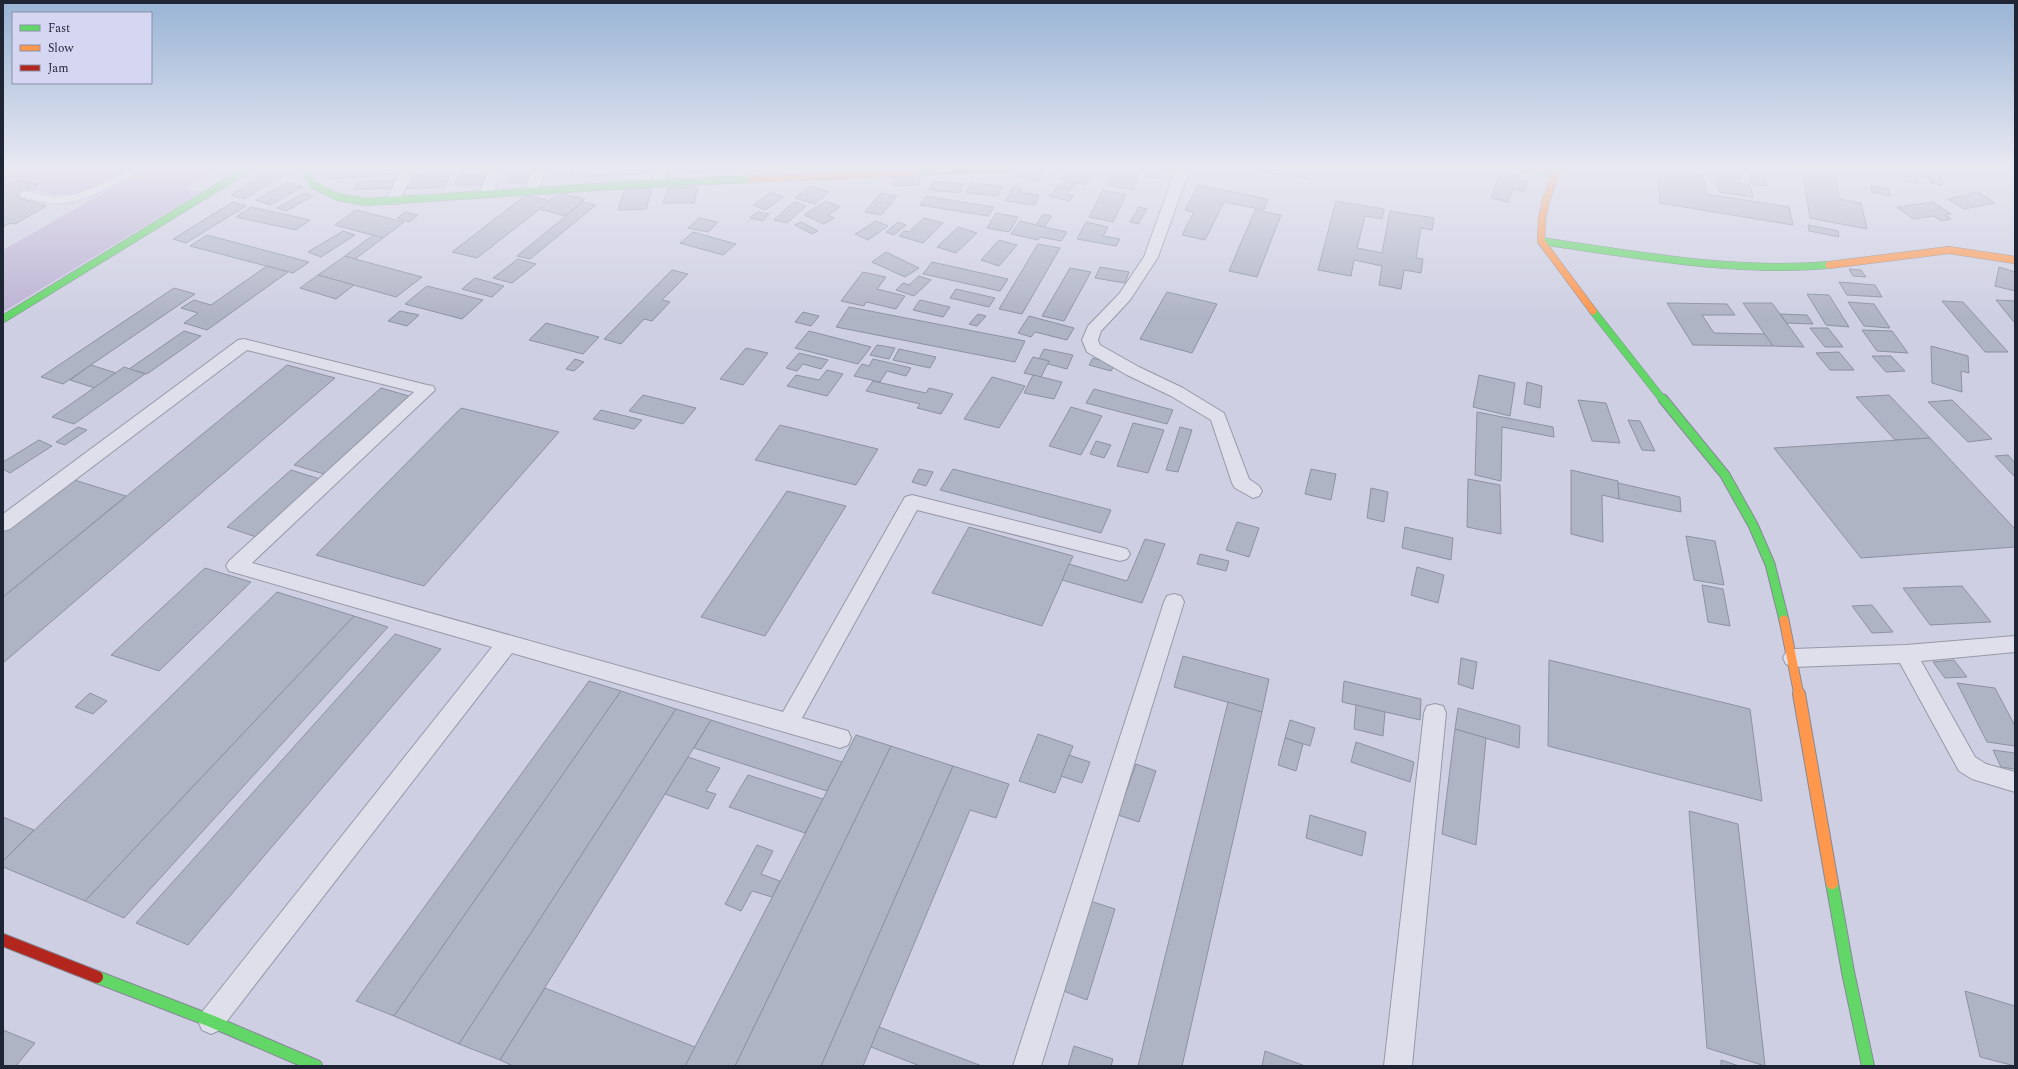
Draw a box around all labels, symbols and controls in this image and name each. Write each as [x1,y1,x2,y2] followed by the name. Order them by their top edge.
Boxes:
[12,12,152,84] legend
[48,19,70,38] text: Fast
[48,39,74,58] text: Slow
[48,59,69,78] text: Jam

